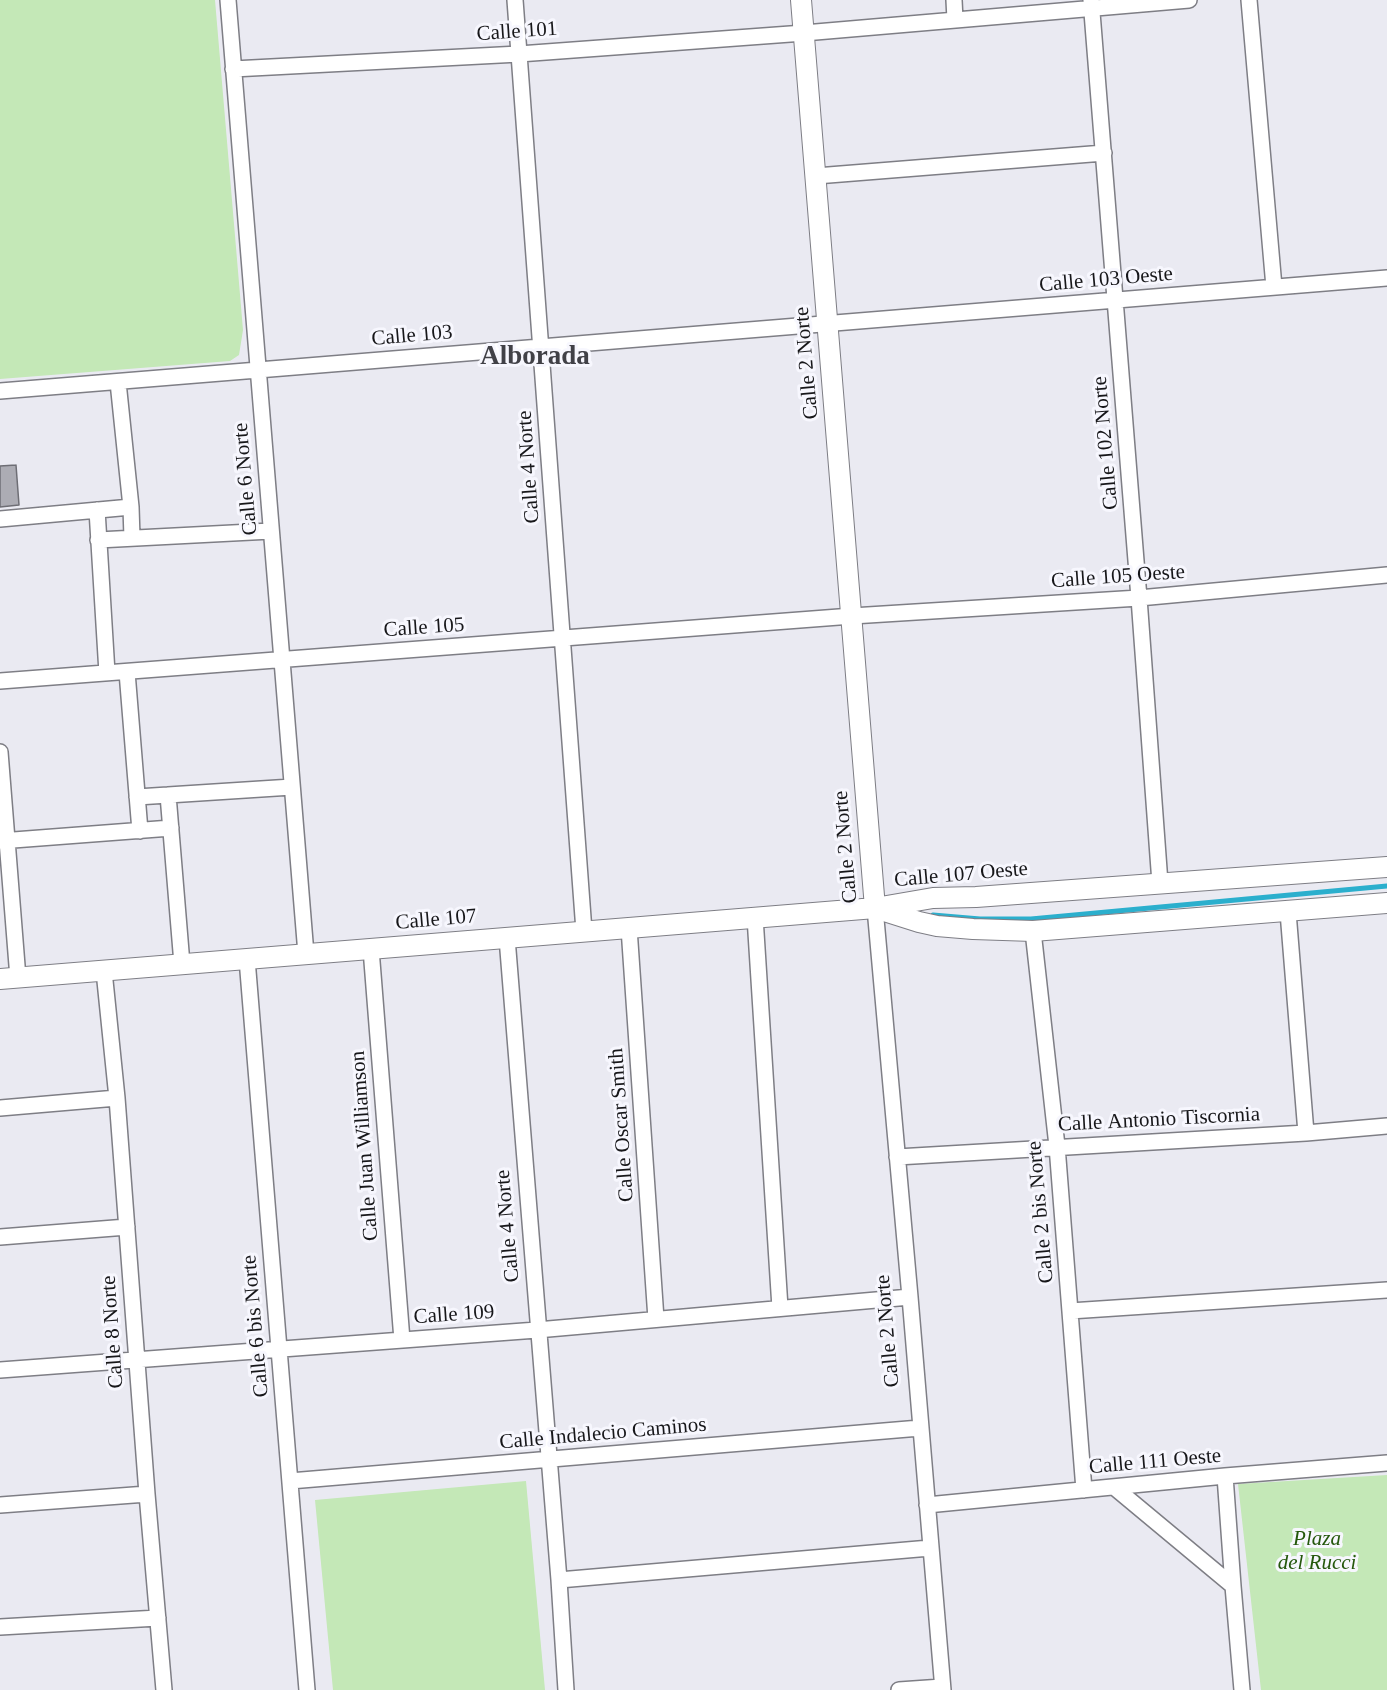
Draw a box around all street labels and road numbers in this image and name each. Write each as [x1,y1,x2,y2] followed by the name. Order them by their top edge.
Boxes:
[476,17,558,47] street label: Calle 101
[1038,262,1174,298] street label: Calle 103 Oeste
[790,306,824,420] street label: Calle 2 Norte
[371,320,453,352] street label: Calle 103
[1088,375,1124,511] street label: Calle 102 Norte
[512,410,546,524] street label: Calle 4 Norte
[229,422,263,536] street label: Calle 6 Norte
[1050,560,1186,594] street label: Calle 105 Oeste
[383,613,465,643] street label: Calle 105
[829,790,863,904] street label: Calle 2 Norte
[893,857,1029,893] street label: Calle 107 Oeste
[395,904,477,936] street label: Calle 107
[604,1047,640,1203] street label: Calle Oscar Smith
[346,1050,384,1242] street label: Calle Juan Williamson
[1057,1102,1261,1138] street label: Calle Antonio Tiscornia
[1022,1140,1060,1284] street label: Calle 2 bis Norte
[491,1169,525,1283] street label: Calle 4 Norte
[237,1254,275,1398] street label: Calle 6 bis Norte
[871,1274,905,1388] street label: Calle 2 Norte
[96,1275,130,1389] street label: Calle 8 Norte
[413,1300,495,1330] street label: Calle 109
[498,1412,708,1456] street label: Calle Indalecio Caminos
[1088,1444,1222,1480] street label: Calle 111 Oeste

